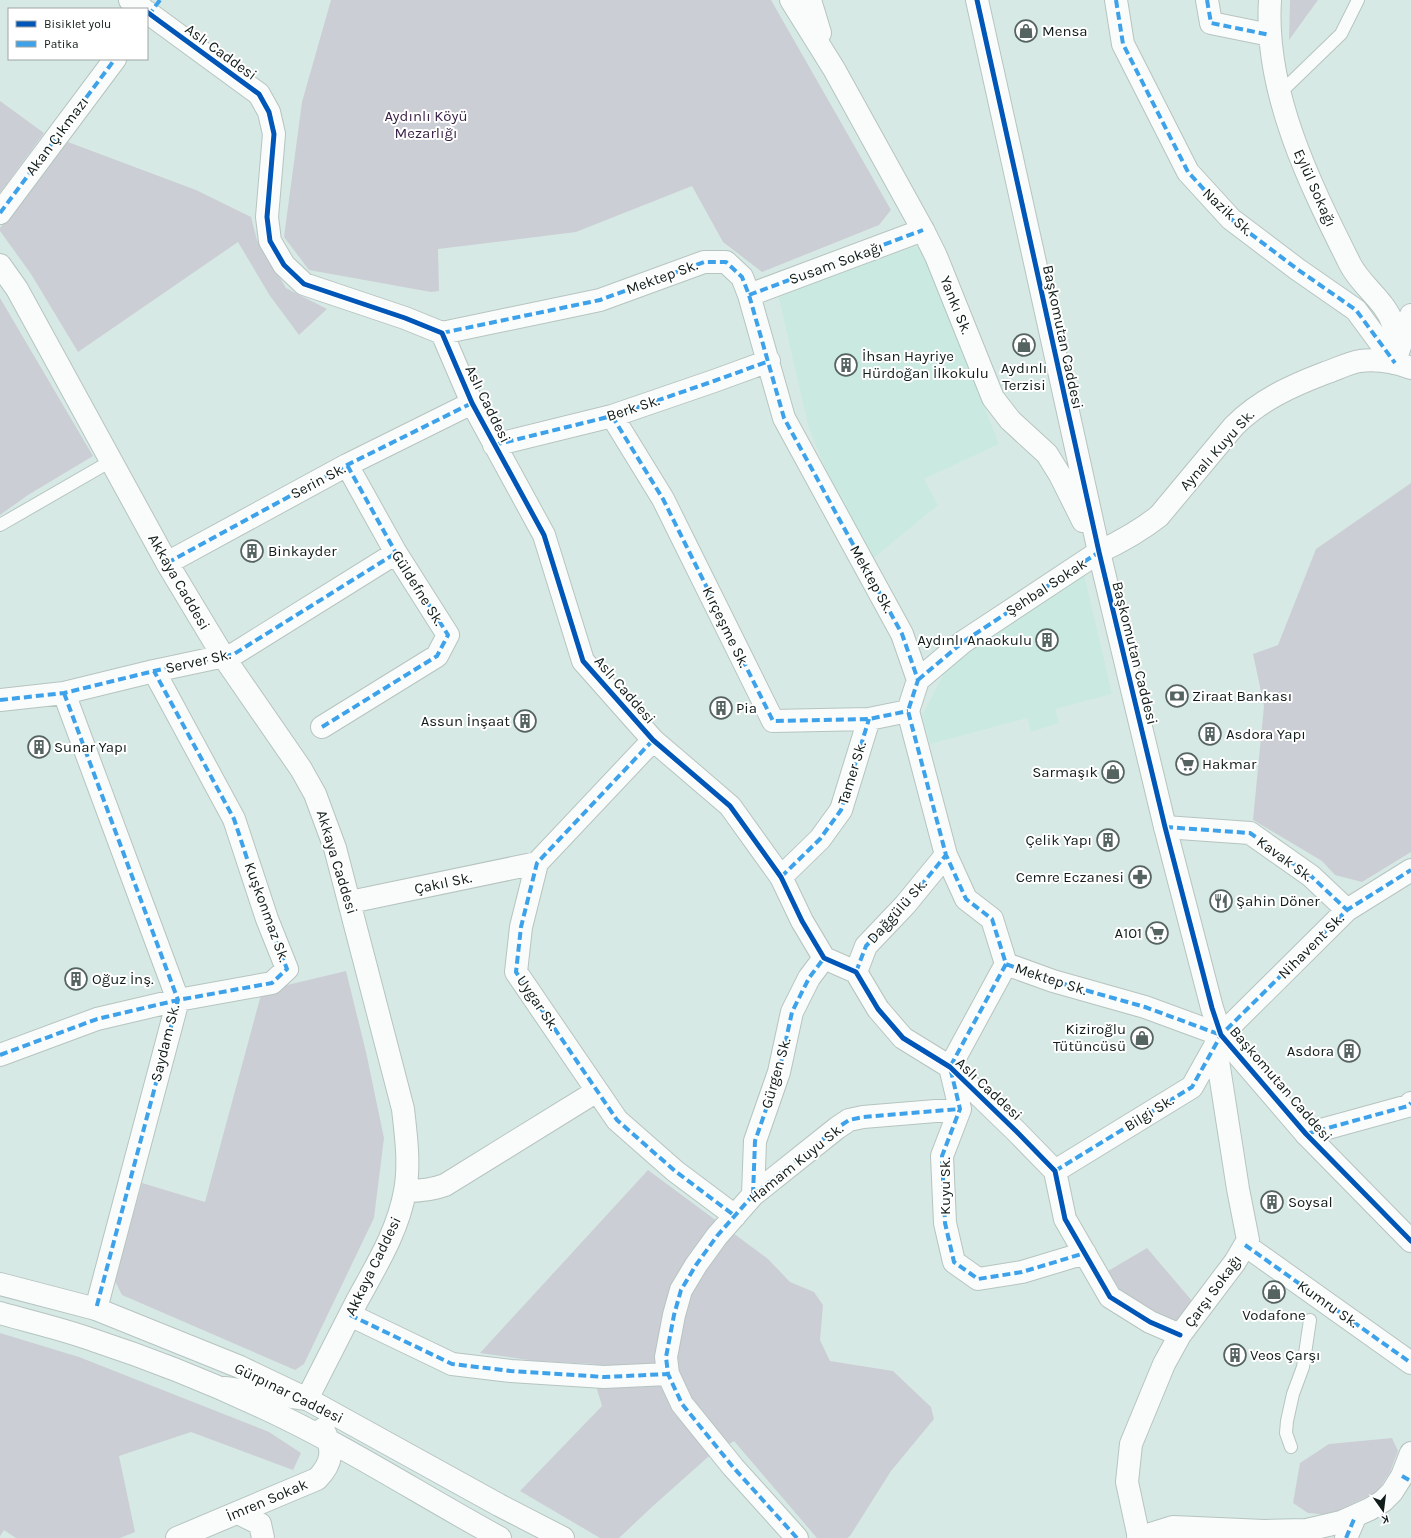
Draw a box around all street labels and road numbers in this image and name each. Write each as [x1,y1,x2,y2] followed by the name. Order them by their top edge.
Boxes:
[182,20,260,84] street label: Aslı Caddesi
[22,93,92,179] street label: Akan Çıkmazı
[1290,146,1340,230] street label: Eylül Sokağı
[1199,184,1257,240] street label: Nazik Sk.
[787,238,885,288] street label: Susam Sokağı
[624,256,700,298] street label: Mektep Sk.
[1039,263,1087,411] street label: Başkomutan Caddesi
[936,273,976,337] street label: Yankı Sk.
[461,362,515,446] street label: Aslı Caddesi
[604,391,662,425] street label: Berk Sk.
[1176,406,1258,494] street label: Aynalı Kuyu Sk.
[288,459,349,503] street label: Serin Sk.
[144,531,214,633] street label: Akkaya Caddesi
[846,542,898,616] street label: Mektep Sk.
[388,547,448,629] street label: Güldefne Sk.
[1002,554,1090,620] street label: Şehbal Sokak
[1108,579,1162,727] street label: Başkomutan Caddesi
[699,584,753,671] street label: Kırçeşme Sk.
[164,645,233,677] street label: Server Sk.
[591,652,659,728] street label: Aslı Caddesi
[834,739,870,807] street label: Tamer Sk.
[313,808,361,916] street label: Akkaya Caddesi
[1253,833,1317,886] street label: Kavak Sk.
[241,860,294,965] street label: Kuşkonmaz Sk.
[413,868,474,898] street label: Çakıl Sk.
[863,875,931,947] street label: Dağgülü Sk.
[1274,909,1348,983] street label: Nihavent Sk.
[1013,959,1090,999] street label: Mektep Sk.
[513,972,563,1034] street label: Uygar Sk.
[147,1002,183,1084] street label: Saydam Sk.
[1226,1023,1336,1145] street label: Başkomutan Caddesi
[757,1035,795,1111] street label: Gürgen Sk.
[952,1054,1026,1124] street label: Aslı Caddesi
[1121,1091,1177,1135] street label: Bilgi Sk.
[745,1119,847,1207] street label: Hamam Kuyu Sk.
[936,1157,954,1215] street label: Kuyu Sk.
[341,1214,405,1318] street label: Akkaya Caddesi
[1181,1251,1245,1331] street label: Çarşı Sokağı
[1294,1276,1362,1332] street label: Kumru Sk.
[232,1359,346,1427] street label: Gürpınar Caddesi
[224,1475,310,1525] street label: İmren Sokak

